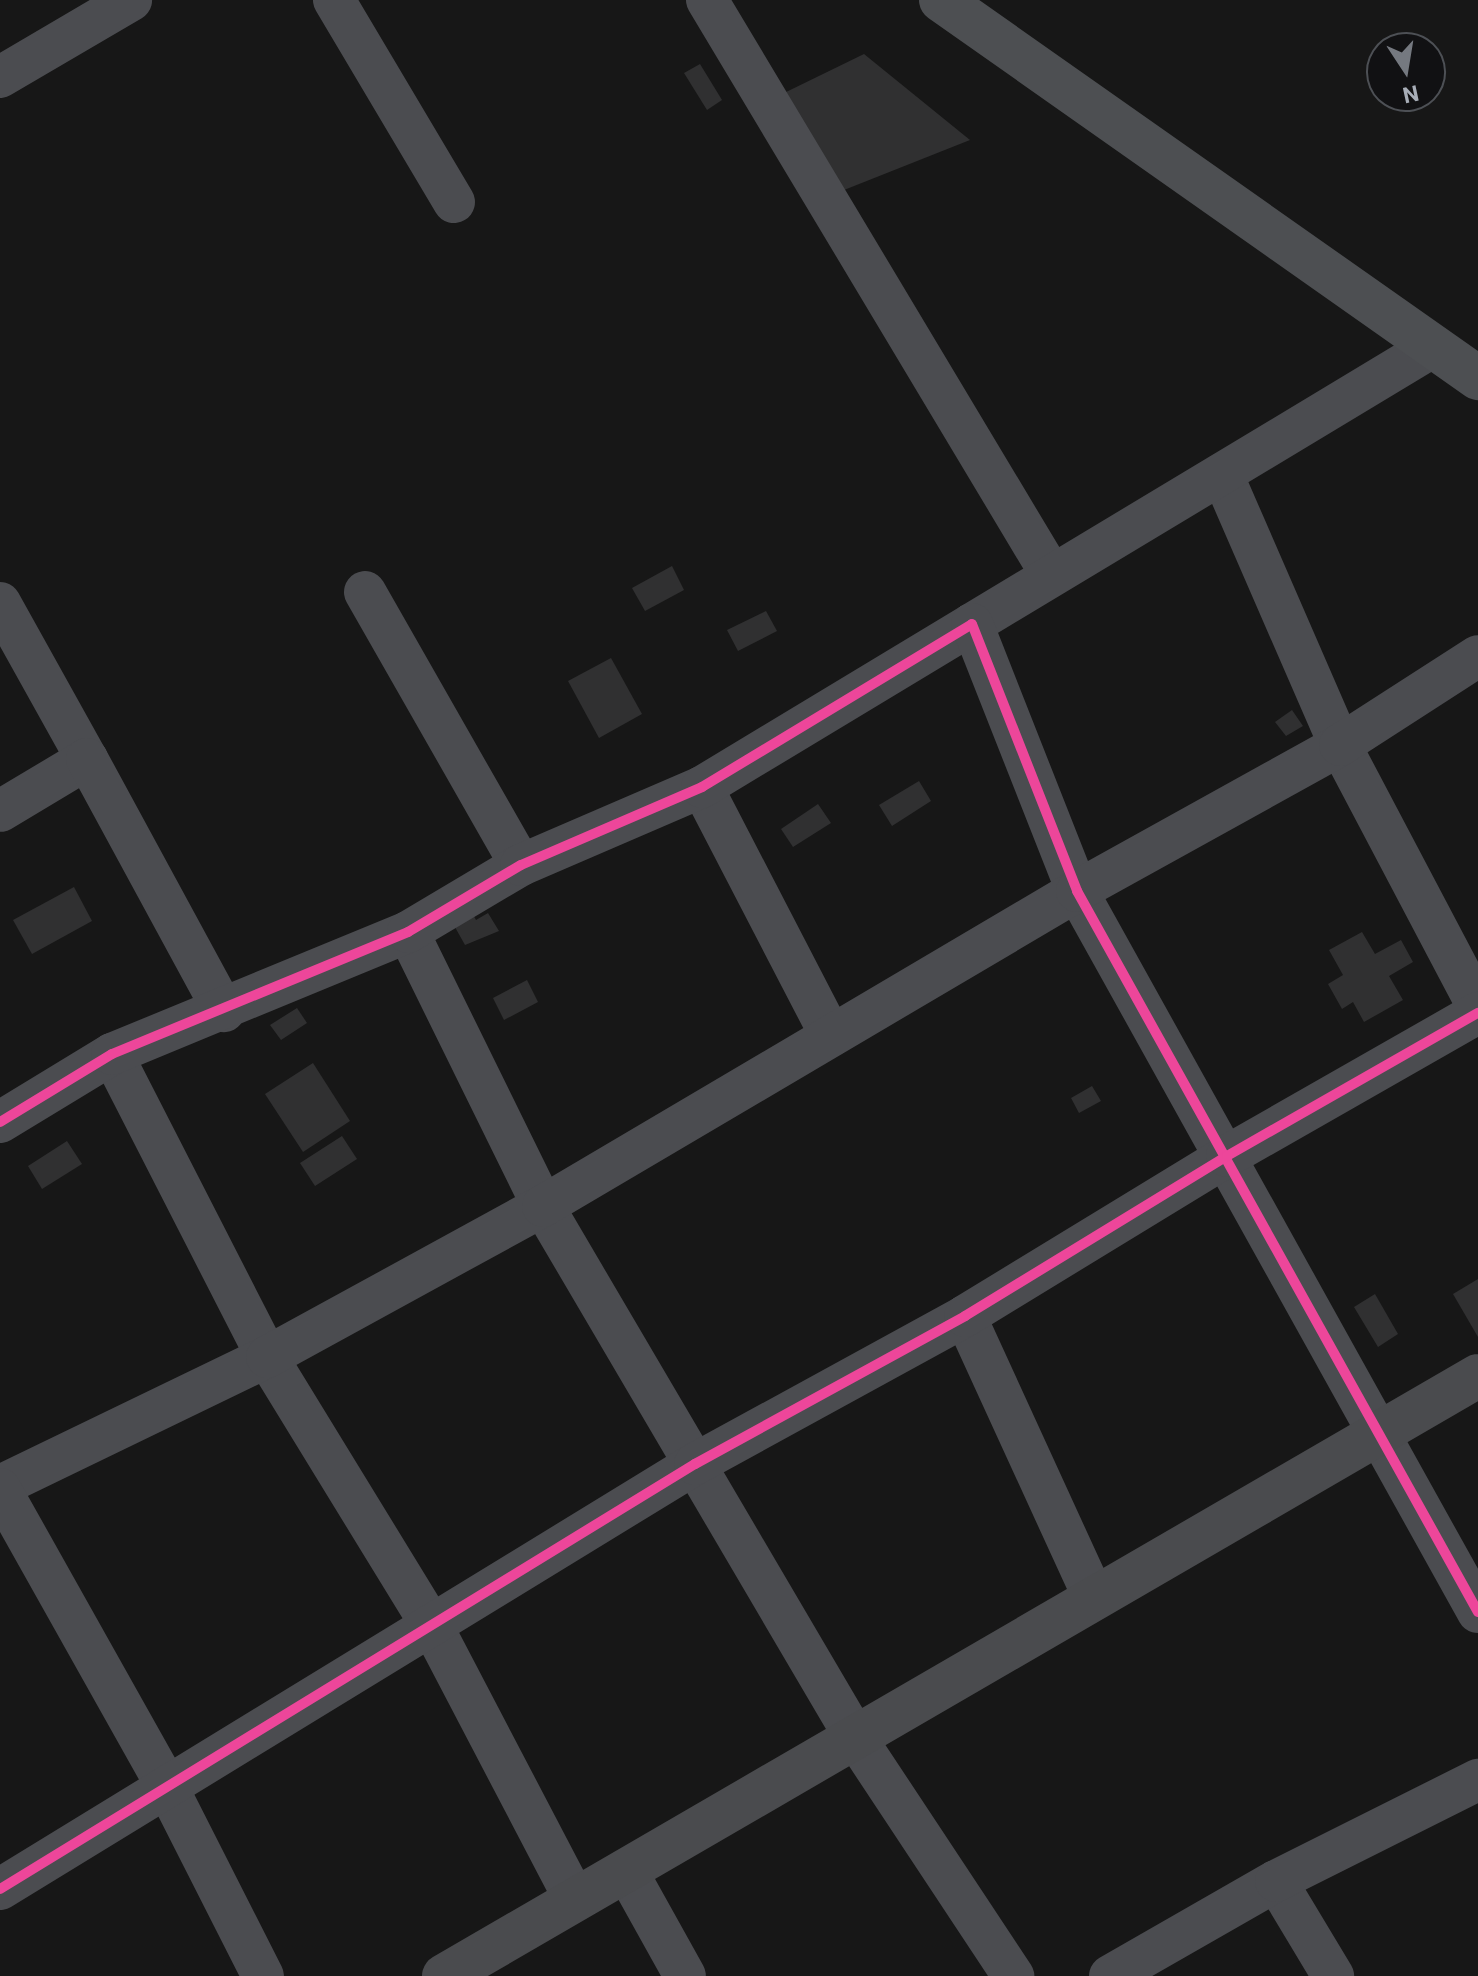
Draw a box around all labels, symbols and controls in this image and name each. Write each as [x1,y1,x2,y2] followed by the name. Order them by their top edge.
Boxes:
[1366,32,1446,112] north arrow
[1400,80,1421,108] text: N

